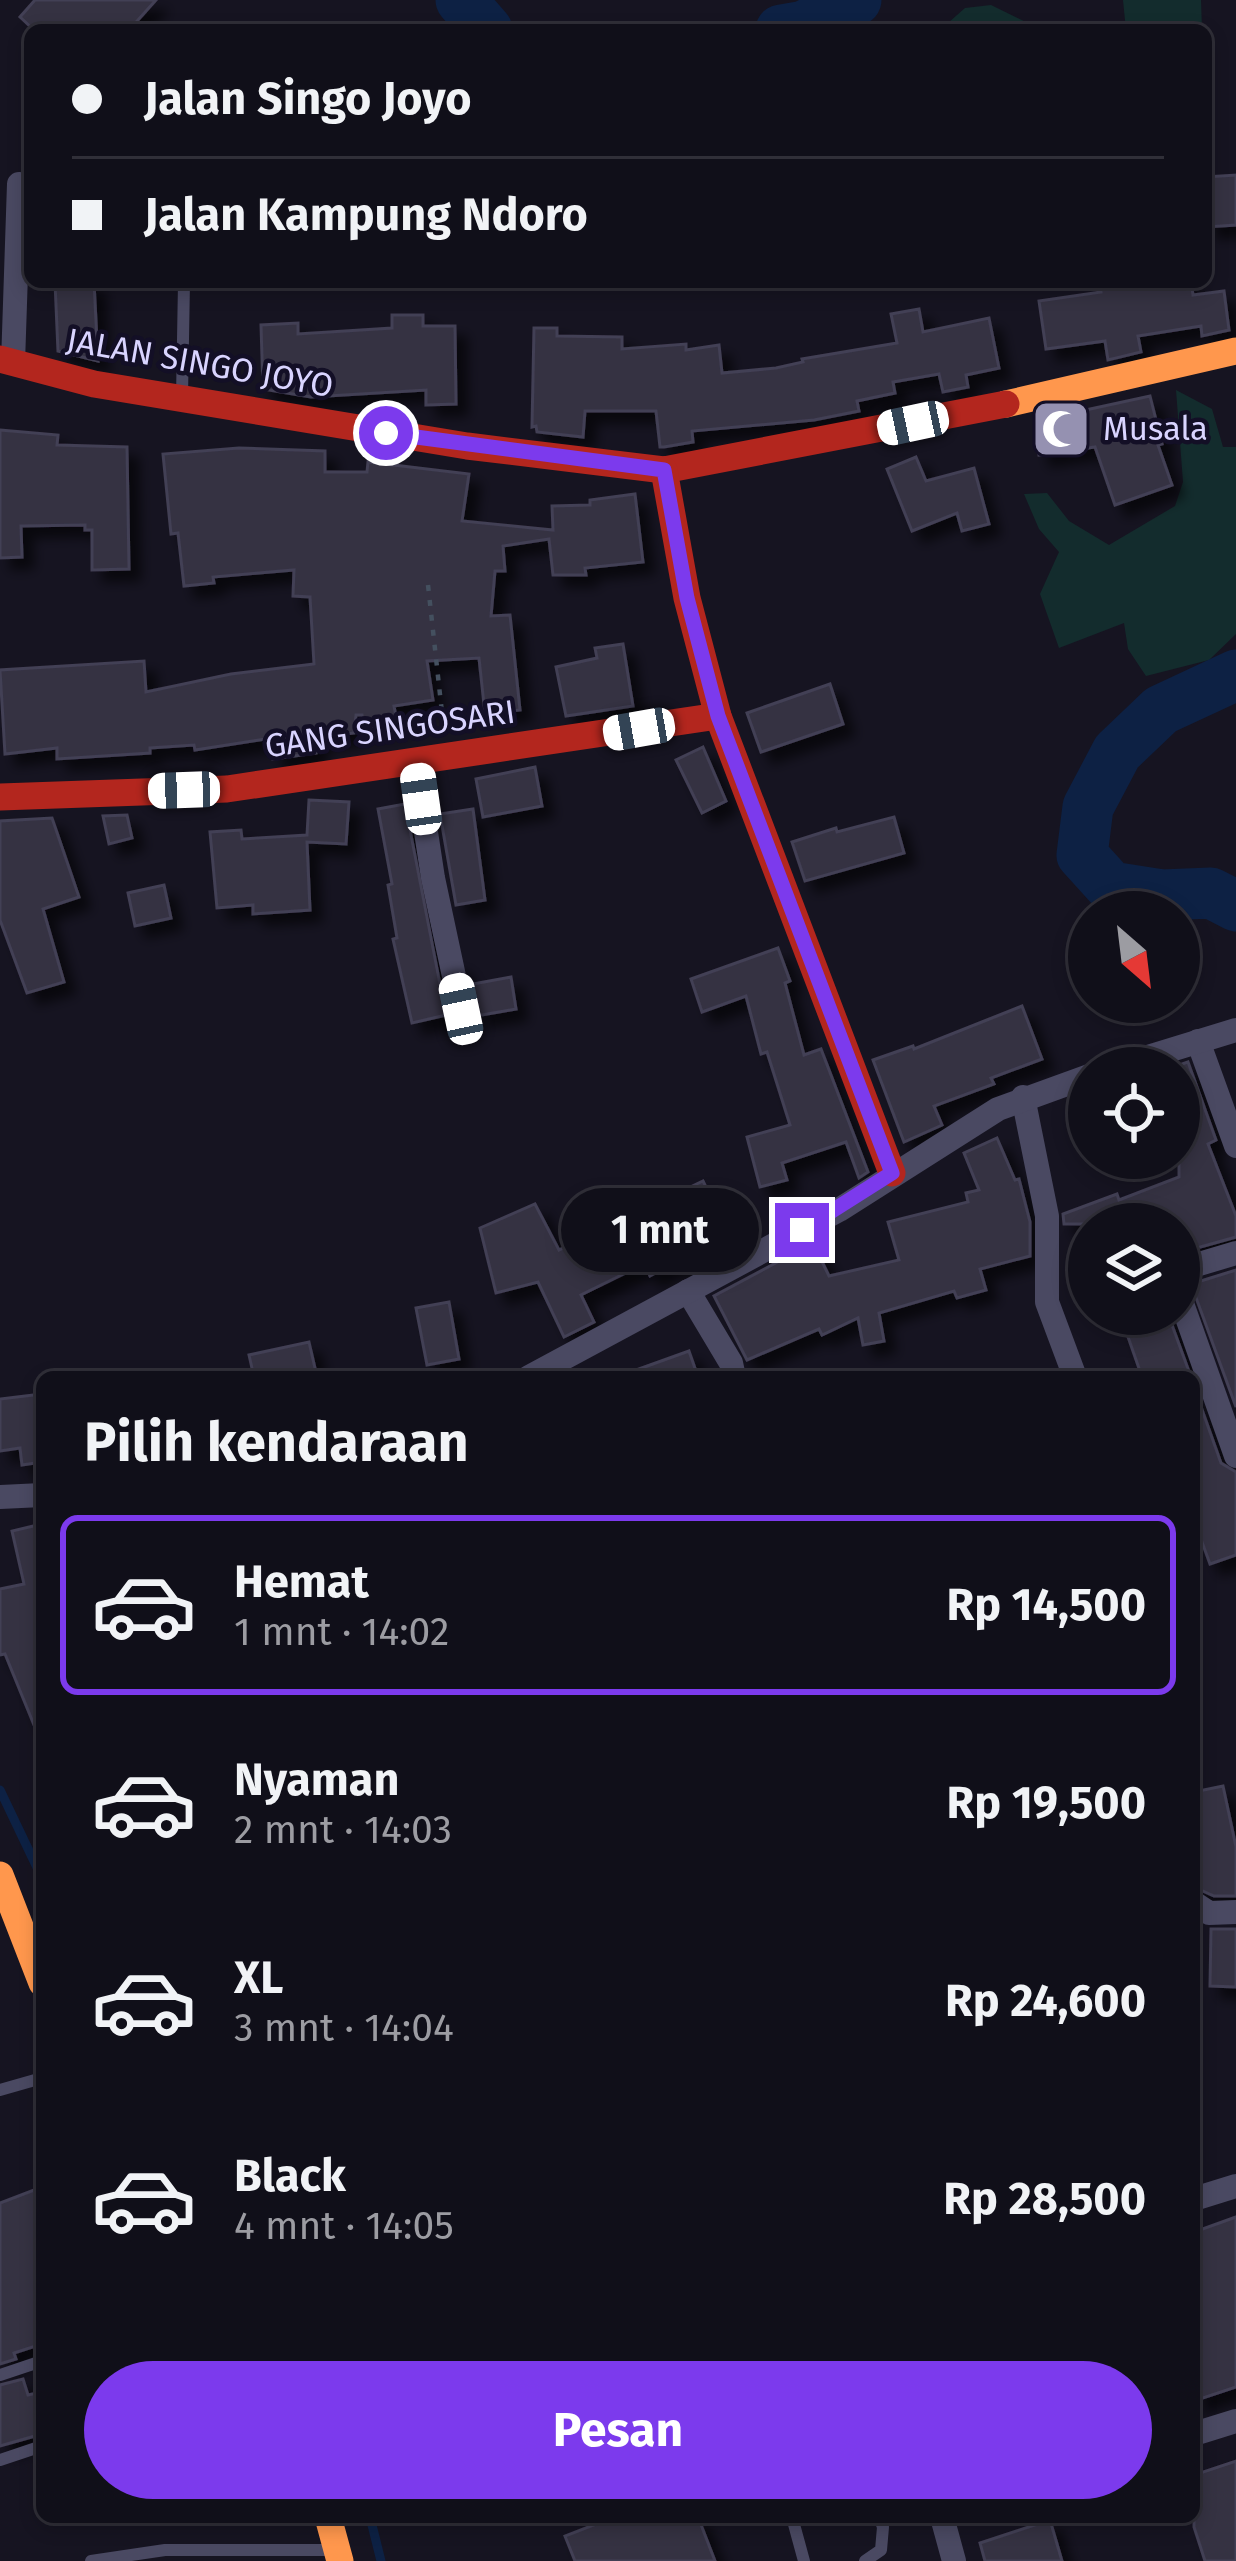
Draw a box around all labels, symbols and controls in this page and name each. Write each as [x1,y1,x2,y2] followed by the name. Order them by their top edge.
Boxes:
[144,72,471,126] text: Jalan Singo Joyo
[144,188,588,242] text: Jalan Kampung Ndoro
[64,320,336,406] street label: JALAN SINGO JOYO
[874,398,952,448] car
[1030,398,1092,460] mosque icon: Musala
[359,406,413,460] route start
[1103,409,1208,449] place label: Musala
[262,692,518,766] street label: GANG SINGOSARI
[600,705,678,753] car
[398,761,444,837] car
[147,771,221,809] car
[1068,891,1200,1023] north arrow
[1068,891,1200,1335] map controls
[436,970,486,1048] car
[1068,1047,1200,1179] button: locate
[562,1188,760,1272] callout: 1 mnt
[775,1203,829,1257] route end
[1068,1203,1200,1335] button: layers
[611,1207,709,1253] text: 1 mnt
[84,1411,469,1475] text: Pilih kendaraan
[90,1551,198,1659] icon: car
[234,1555,369,1609] text: Hemat
[946,1578,1146,1632] text: Rp 14,500
[234,1609,449,1655] text: 1 mnt · 14:02
[90,1749,198,1857] icon: car
[234,1753,399,1807] text: Nyaman
[947,1776,1146,1830] text: Rp 19,500
[234,1807,452,1853] text: 2 mnt · 14:03
[90,1947,198,2055] icon: car
[234,1951,283,2005] text: XL
[945,1974,1146,2028] text: Rp 24,600
[234,2005,454,2051] text: 3 mnt · 14:04
[90,2145,198,2253] icon: car
[234,2149,346,2203] text: Black
[943,2172,1146,2226] text: Rp 28,500
[234,2203,454,2249] text: 4 mnt · 14:05
[84,2361,1152,2499] button: Pesan

